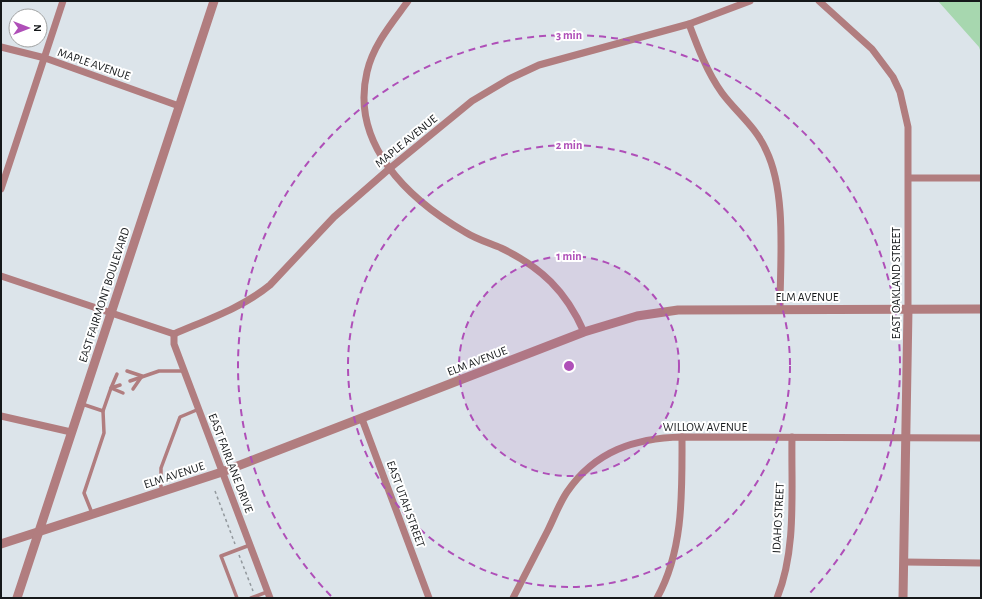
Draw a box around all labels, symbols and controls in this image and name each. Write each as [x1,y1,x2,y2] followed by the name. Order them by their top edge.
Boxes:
[8,8,48,48] north arrow
[32,24,43,32] text: N
[556,29,582,41] text: 3 min
[56,46,132,82] street label: MAPLE AVENUE
[373,112,440,170] street label: MAPLE AVENUE
[556,139,582,151] text: 2 min
[77,226,132,364] street label: EAST FAIRMONT BOULEVARD
[890,227,902,339] street label: EAST OAKLAND STREET
[556,250,582,262] text: 1 min
[776,291,839,303] street label: ELM AVENUE
[445,344,509,378] street label: ELM AVENUE
[562,359,576,373] centre of rings
[206,412,256,515] street label: EAST FAIRLANE DRIVE
[663,421,747,433] street label: WILLOW AVENUE
[385,459,427,549] street label: EAST UTAH STREET
[142,460,206,490] street label: ELM AVENUE
[770,482,786,554] street label: IDAHO STREET

